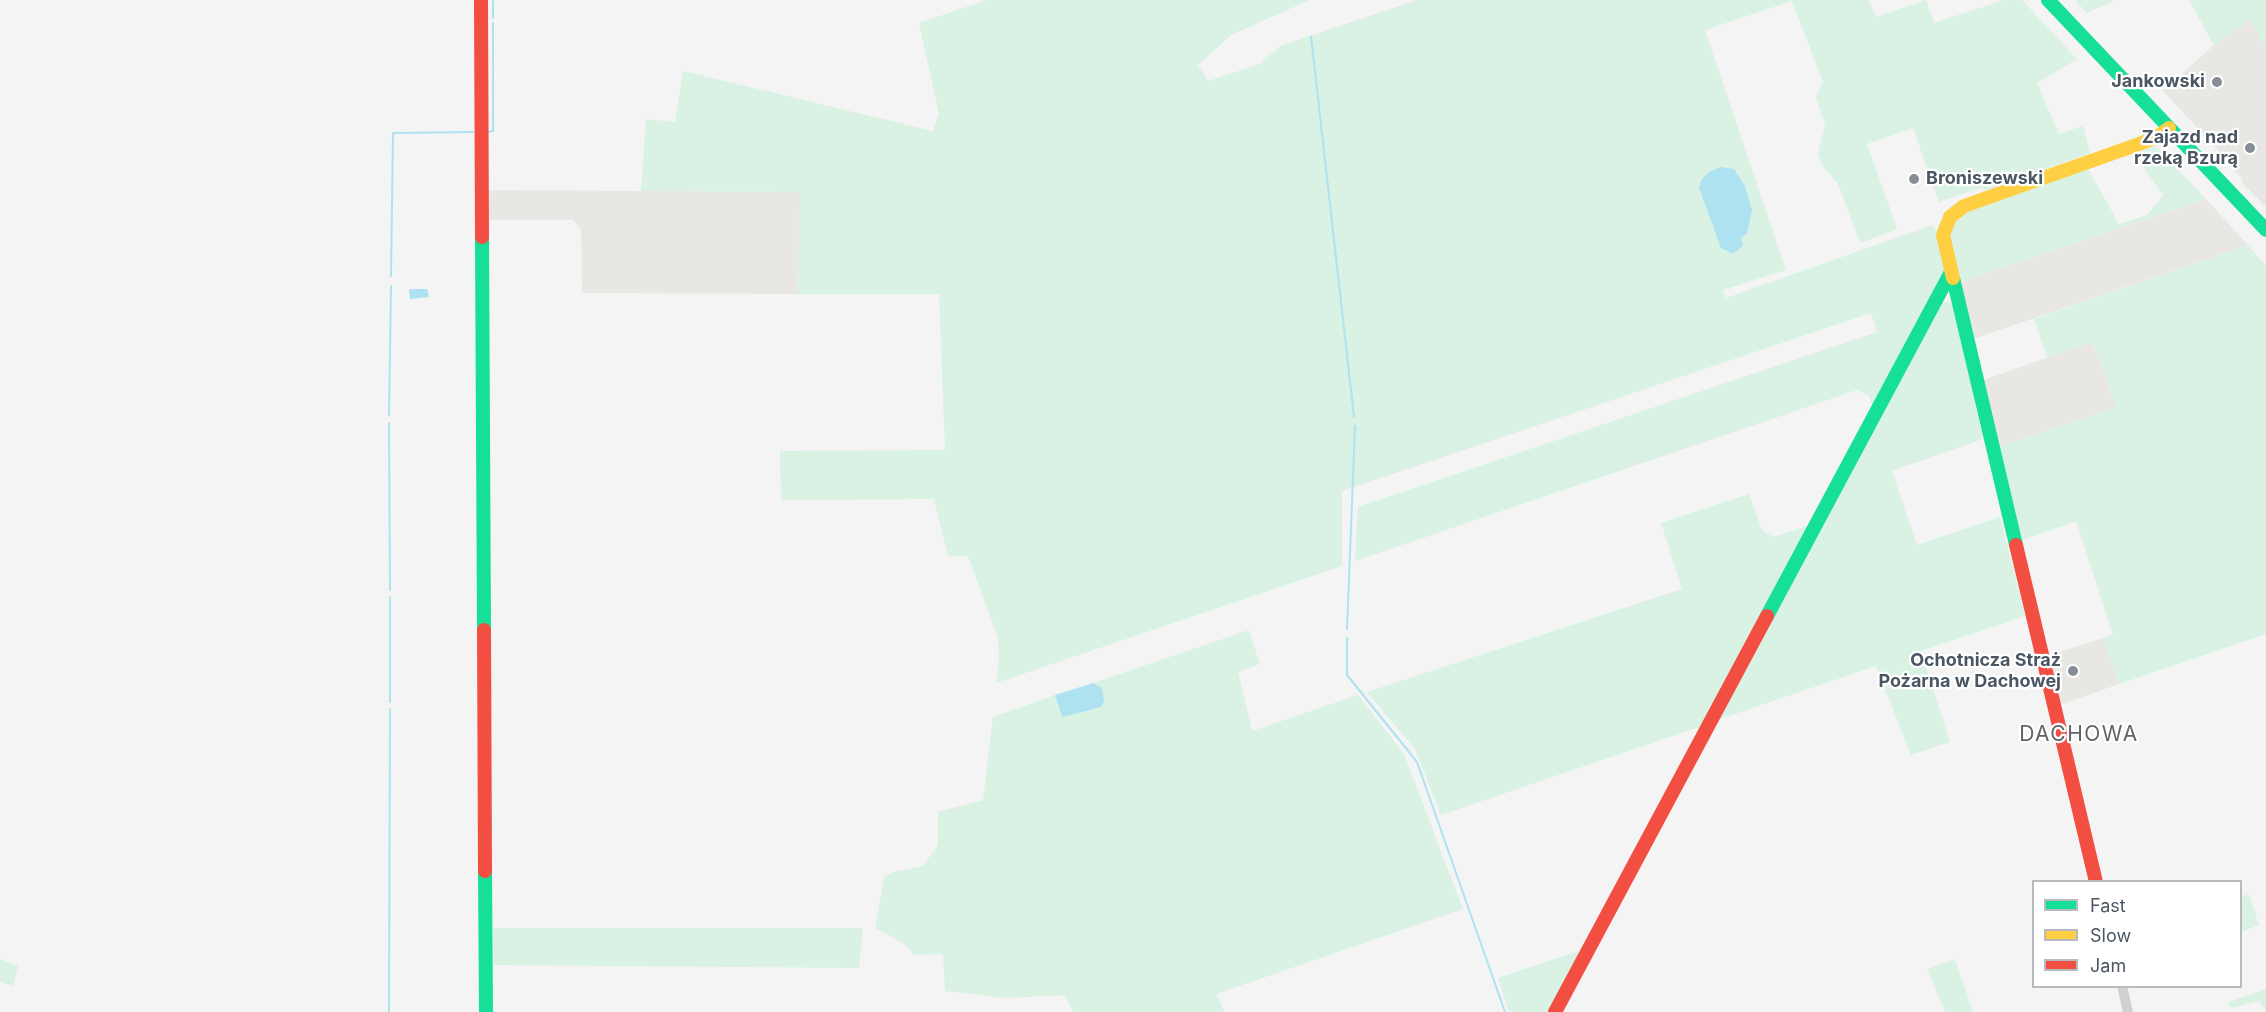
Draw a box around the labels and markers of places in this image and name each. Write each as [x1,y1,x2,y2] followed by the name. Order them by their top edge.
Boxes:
[2111,71,2205,93] place label: Jankowski
[2210,75,2224,89] marker: Jankowski
[2134,127,2238,170] place label: Zajazd nad rzeką Bzurą
[2243,141,2257,155] marker: Zajazd nad rzeką Bzurą
[1926,168,2043,190] place label: Broniszewski
[1907,172,1921,186] marker: Broniszewski
[1878,650,2061,692] place label: Ochotnicza Straż Pożarna w Dachowej
[2066,664,2080,678] marker: Ochotnicza Straż Pożarna w Dachowej

